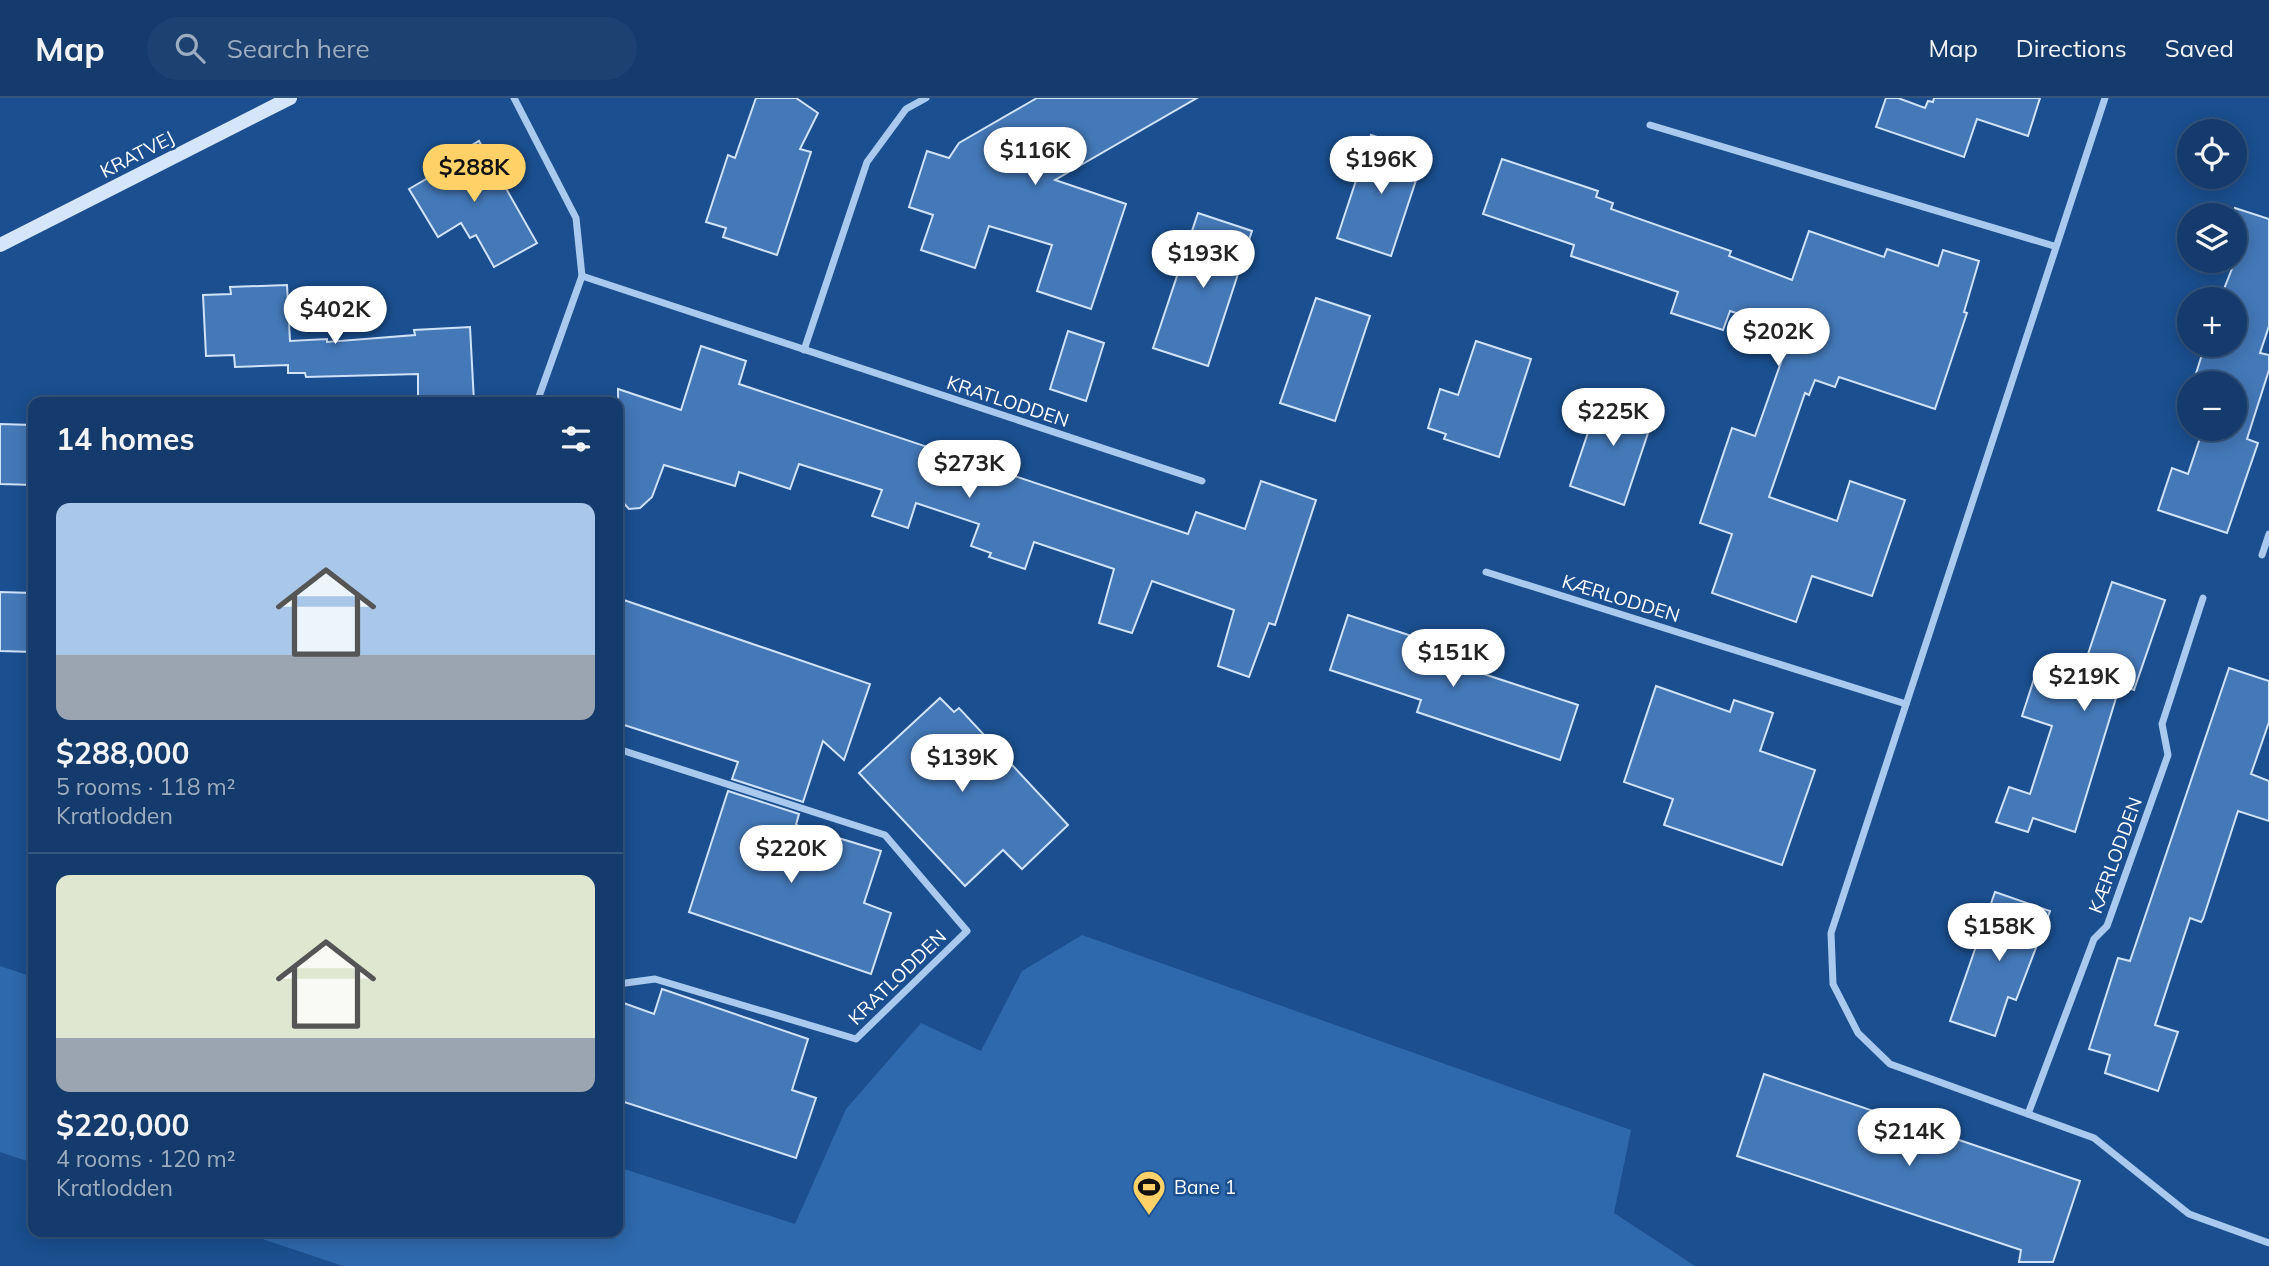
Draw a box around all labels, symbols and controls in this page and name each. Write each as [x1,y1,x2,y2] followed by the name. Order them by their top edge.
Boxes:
[147,17,637,80] search box
[35,28,105,69] text: Map
[171,29,209,67] icon: search
[227,32,370,65] text: Search here
[1928,33,1978,63] text: Map
[2016,33,2127,63] text: Directions
[2165,33,2234,63] text: Saved
[2177,119,2247,441] map controls
[2177,119,2247,189] button: locate
[96,125,178,183] street label: KRATVEJ
[986,127,1084,187] pin: $116K
[1000,135,1070,164] text: $116K
[1332,136,1430,196] pin: $196K
[425,144,523,204] pin: $288K
[1346,144,1416,173] text: $196K
[439,152,509,181] text: $288K
[2177,203,2247,273] button: layers
[1154,230,1252,290] pin: $193K
[1168,238,1238,267] text: $193K
[286,286,384,346] pin: $402K
[2177,287,2247,357] button: +
[300,294,370,323] text: $402K
[1729,308,1827,368] pin: $202K
[1743,316,1813,345] text: $202K
[944,370,1072,432] street label: KRATLODDEN
[2177,371,2247,441] button: −
[1564,388,1662,448] pin: $225K
[1578,396,1648,425] text: $225K
[56,420,195,458] text: 14 homes
[557,420,595,458] icon: filters
[920,440,1018,500] pin: $273K
[934,448,1004,477] text: $273K
[263,549,389,675] icon: home
[1559,569,1683,627] street label: KÆRLODDEN
[1404,630,1502,689] pin: $151K
[1418,637,1488,666] text: $151K
[2035,654,2133,713] pin: $219K
[2049,661,2119,690] text: $219K
[56,734,189,772] text: $288,000
[913,734,1011,794] pin: $139K
[927,742,997,771] text: $139K
[56,772,236,801] text: 5 rooms · 118 m²
[2083,794,2147,916] street label: KÆRLODDEN
[56,801,173,830] text: Kratlodden
[742,826,840,885] pin: $220K
[756,833,826,862] text: $220K
[1950,904,2048,963] pin: $158K
[1964,911,2034,940] text: $158K
[263,921,389,1047] icon: home
[843,924,951,1030] street label: KRATLODDEN
[56,1106,189,1144] text: $220,000
[1860,1108,1958,1168] pin: $214K
[1874,1116,1944,1145] text: $214K
[56,1144,236,1173] text: 4 rooms · 120 m²
[1130,1168,1168,1217] sports icon: Bane 1
[56,1173,173,1202] text: Kratlodden
[1174,1175,1236,1199] place label: Bane 1

